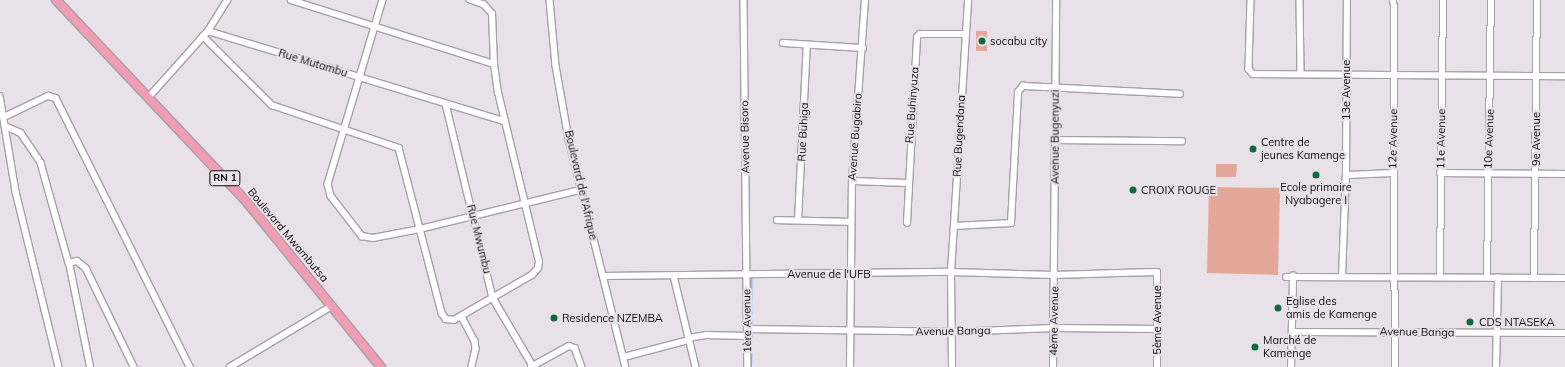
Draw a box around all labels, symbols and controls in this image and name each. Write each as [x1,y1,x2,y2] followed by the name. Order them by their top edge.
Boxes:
[990,34,1047,48] place label: socabu city
[977,36,987,46] marker: socabu city
[277,46,349,80] street label: Rue Mutambu
[1339,60,1353,120] street label: 13e Avenue
[903,66,921,144] street label: Rue Buhinyuza
[1048,90,1062,184] street label: Avenue Bugenyuzi
[845,93,865,181] street label: Avenue Bugabiro
[950,95,968,177] street label: Rue Bugendana
[738,100,752,174] street label: Avenue Bisoro
[795,102,811,162] street label: Rue Buhiga
[1386,109,1400,169] street label: 12e Avenue
[1434,109,1448,169] street label: 11e Avenue
[1481,109,1497,169] street label: 10e Avenue
[1529,112,1543,166] street label: 9e Avenue
[562,129,600,241] street label: Boulevard de l'Afrique
[1261,136,1345,162] place label: Centre de jeunes Kamenge
[1248,144,1258,154] marker: Centre de jeunes Kamenge
[209,170,241,186] road number: RN 1
[1311,170,1321,180] marker: Ecole primaire Nyabagere I
[1280,181,1352,207] place label: Ecole primaire Nyabagere I
[1141,183,1216,197] place label: CROIX ROUGE
[245,185,331,285] street label: Boulevard Mwambutsa
[1128,185,1138,195] marker: CROIX ROUGE
[464,203,494,275] street label: Rue Mwumbu
[787,267,871,281] street label: Avenue de l'UFB
[1150,285,1164,355] street label: 5ème Avenue
[1047,286,1061,356] street label: 4ème Avenue
[740,289,754,353] street label: 1ère Avenue
[1286,295,1377,321] place label: Eglise des amis de Kamenge
[1273,303,1283,313] marker: Eglise des amis de Kamenge
[562,311,663,325] place label: Residence NZEMBA
[549,313,559,323] marker: Residence NZEMBA
[1479,315,1555,329] place label: CDS NTASEKA
[1464,316,1476,328] marker: CDS NTASEKA
[915,324,991,338] street label: Avenue Banga
[1379,325,1455,339] street label: Avenue Banga
[1263,334,1316,360] place label: Marché de Kamenge
[1250,342,1260,352] marker: Marché de Kamenge

